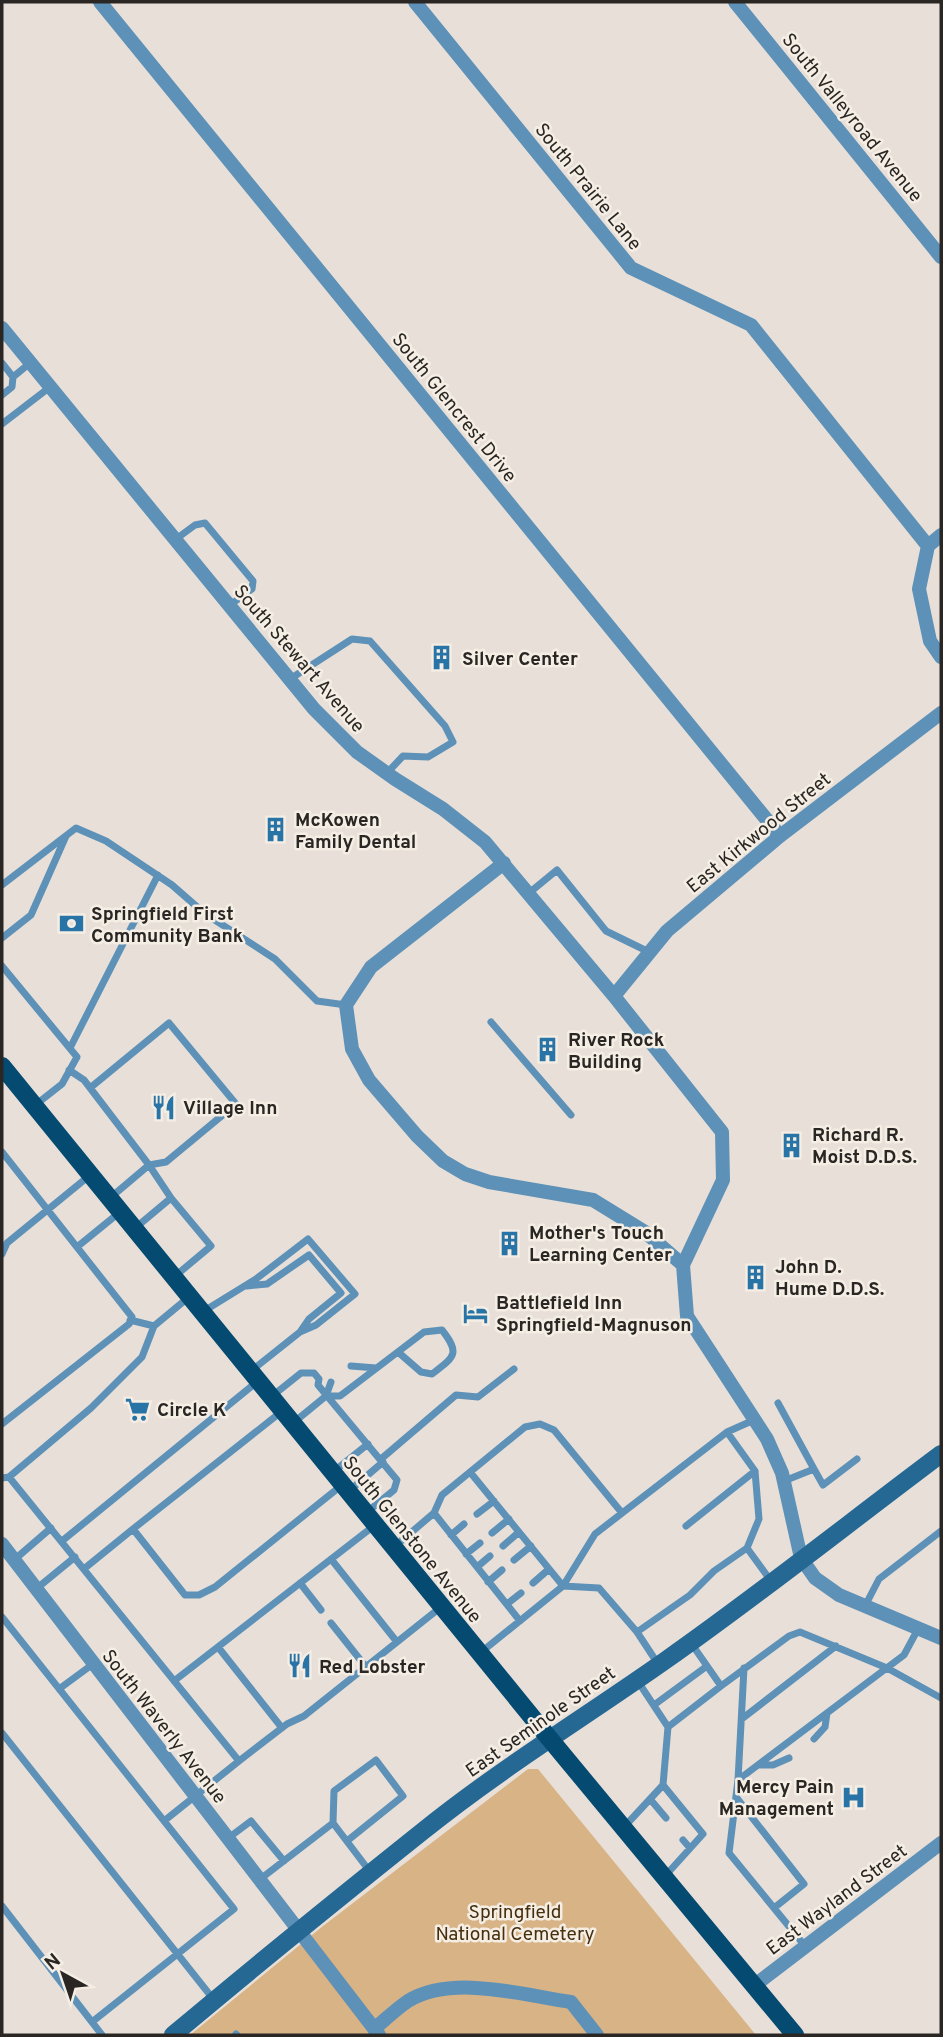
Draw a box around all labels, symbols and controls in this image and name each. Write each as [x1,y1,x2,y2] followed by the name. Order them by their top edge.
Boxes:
[776,29,927,208] street label: South Valleyroad Avenue
[529,119,646,256] street label: South Prairie Lane
[386,329,521,488] street label: South Glencrest Drive
[228,580,369,738] street label: South Stewart Avenue
[428,644,456,672] building icon: Silver Center
[462,648,578,672] place label: Silver Center
[682,768,836,899] street label: East Kirkwood Street
[295,809,416,855] place label: McKowen Family Dental
[261,816,289,844] building icon: McKowen Family Dental
[91,903,244,949] place label: Springfield First Community Bank
[57,910,85,938] bank icon: Springfield First Community Bank
[568,1029,665,1075] place label: River Rock Building
[534,1036,562,1064] building icon: River Rock Building
[149,1093,177,1121] restaurant icon: Village Inn
[183,1097,277,1121] place label: Village Inn
[812,1124,917,1170] place label: Richard R. Moist D.D.S.
[778,1131,806,1159] building icon: Richard R. Moist D.D.S.
[529,1222,672,1268] place label: Mother's Touch Learning Center
[495,1229,523,1257] building icon: Mother's Touch Learning Center
[775,1256,884,1302] place label: John D. Hume D.D.S.
[741,1263,769,1291] building icon: John D. Hume D.D.S.
[496,1292,692,1338] place label: Battlefield Inn Springfield-Magnuson
[462,1299,490,1327] hotel icon: Battlefield Inn Springfield-Magnuson
[123,1395,151,1423] supermarket icon: Circle K
[157,1399,227,1423] place label: Circle K
[337,1452,486,1629] street label: South Glenstone Avenue
[96,1645,231,1809] street label: South Waverly Avenue
[285,1652,313,1680] restaurant icon: Red Lobster
[319,1656,426,1680] place label: Red Lobster
[462,1662,621,1783] street label: East Seminole Street
[719,1776,834,1822] place label: Mercy Pain Management
[840,1783,868,1811] hospital icon: Mercy Pain Management
[762,1840,912,1961] street label: East Wayland Street
[435,1901,595,1947] park label: Springfield National Cemetery
[28,1939,98,2009] north arrow
[40,1949,66,1976] text: N

